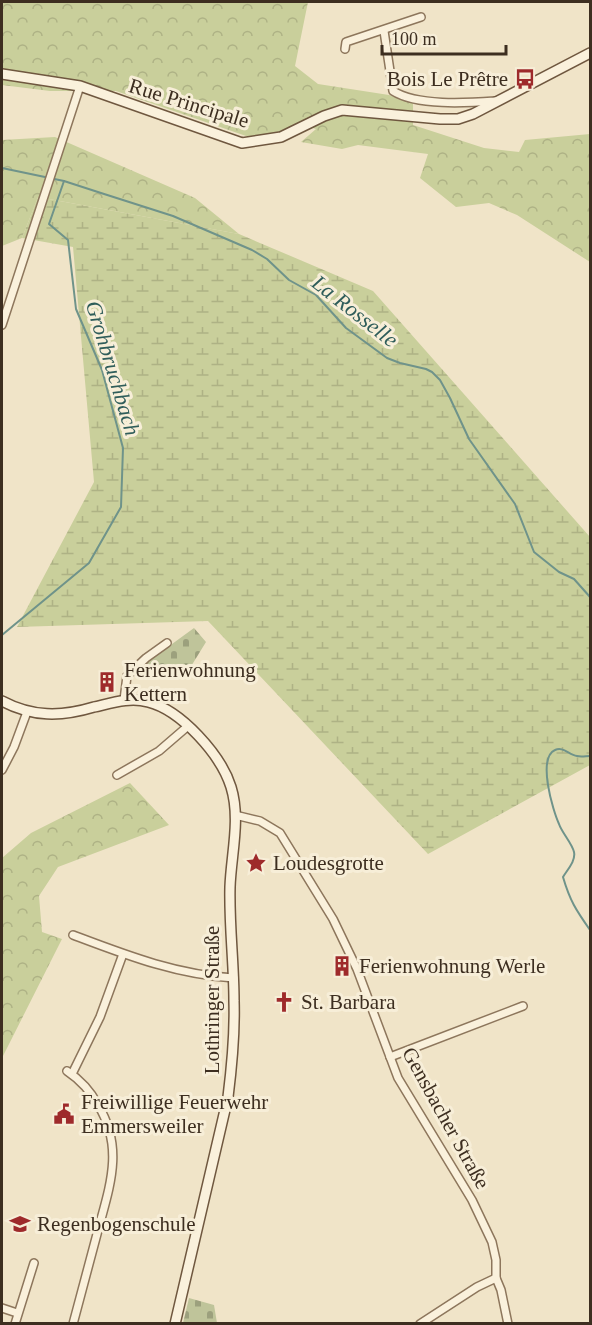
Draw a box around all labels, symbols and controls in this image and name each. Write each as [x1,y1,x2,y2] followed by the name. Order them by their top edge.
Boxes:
[382,18,506,56] scale bar
[391,29,437,49] text: 100 m
[387,67,508,91] place label: Bois Le Prêtre
[513,67,537,91] bus stop icon: Bois Le Prêtre
[126,73,252,133] street label: Rue Principale
[306,269,403,352] water label: La Rosselle
[81,298,145,438] water label: Grohbruchbach
[124,658,256,706] place label: Ferienwohnung Kettern
[95,670,119,694] building icon: Ferienwohnung Kettern
[244,851,268,875] place icon: Loudesgrotte
[273,851,384,875] place label: Loudesgrotte
[200,926,224,1074] street label: Lothringer Straße
[330,954,354,978] building icon: Ferienwohnung Werle
[359,954,545,978] place label: Ferienwohnung Werle
[272,990,296,1014] church icon: St. Barbara
[301,990,396,1014] place label: St. Barbara
[397,1043,495,1193] street label: Gensbacher Straße
[81,1090,268,1138] place label: Freiwillige Feuerwehr Emmersweiler
[52,1102,76,1126] public building icon: Freiwillige Feuerwehr Emmersweiler
[8,1212,32,1236] school or university icon: Regenbogenschule
[37,1212,196,1236] place label: Regenbogenschule

